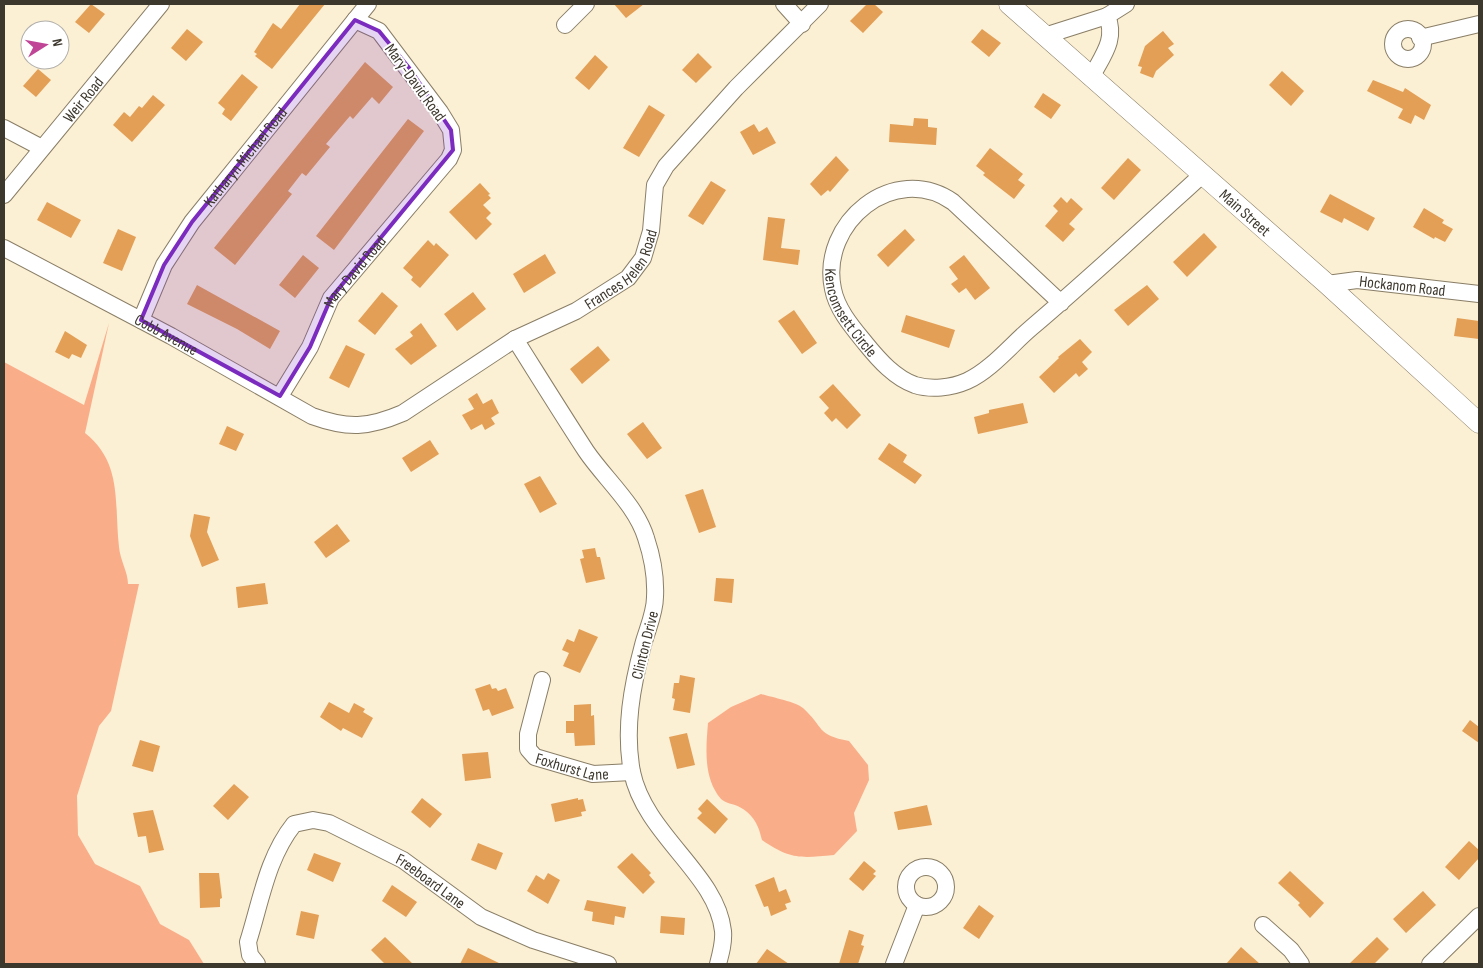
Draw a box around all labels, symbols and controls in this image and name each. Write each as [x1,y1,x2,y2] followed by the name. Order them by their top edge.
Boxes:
[20,20,70,70] north arrow
[48,37,66,48] text: N
[380,40,449,125] street label: Mary-David Road
[60,73,108,127] street label: Weir Road
[200,104,292,211] street label: Katharyn Michael Road
[1215,186,1274,241] street label: Main Street
[581,227,662,314] street label: Frances Helen Road
[320,232,391,310] street label: Mary David Road
[820,268,881,361] street label: Kencomsett Circle
[1358,272,1446,301] street label: Hockanom Road
[131,311,201,360] street label: Cobb Avenue
[628,609,663,681] street label: Clinton Drive
[533,750,609,785] street label: Foxhurst Lane
[392,850,469,913] street label: Freeboard Lane

